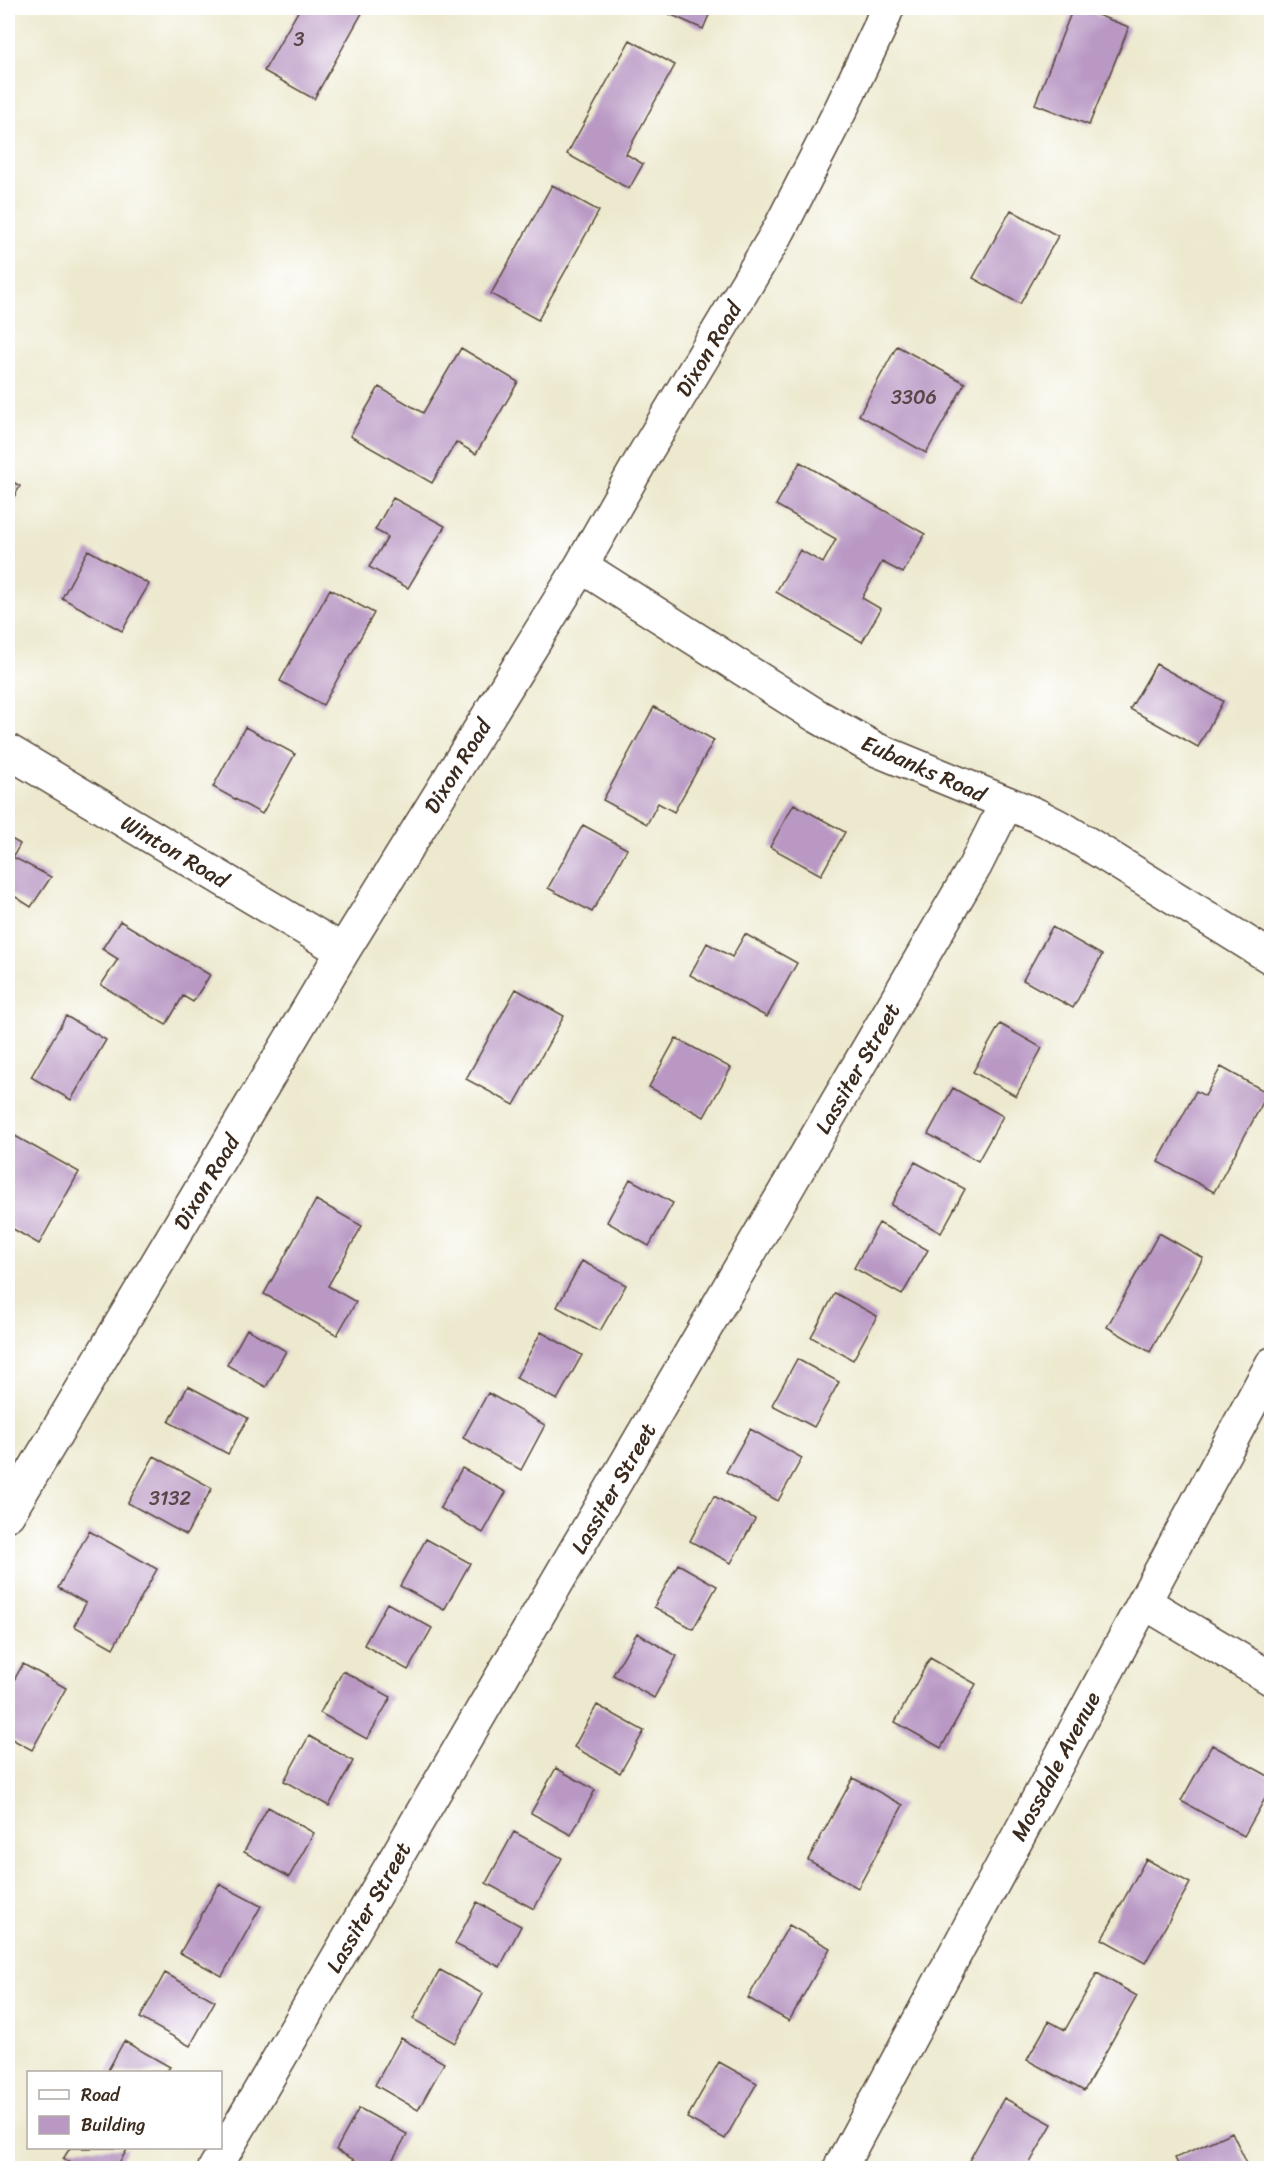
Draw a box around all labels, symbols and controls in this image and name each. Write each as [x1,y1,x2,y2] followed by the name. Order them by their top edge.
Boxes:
[294,22,305,57] house number: 3
[664,293,753,405] street label: Dixon Road
[891,380,937,415] house number: 3306
[413,710,503,822] street label: Dixon Road
[855,724,994,814] street label: Eubanks Road
[113,804,238,900] street label: Winton Road
[804,995,911,1141] street label: Lassiter Street
[162,1126,251,1238] street label: Dixon Road
[560,1415,667,1561] street label: Lassiter Street
[149,1481,191,1516] house number: 3132
[1000,1684,1112,1848] street label: Mossdale Avenue
[315,1834,422,1980] street label: Lassiter Street
[27,2071,222,2149] legend
[81,2079,121,2111] text: Road
[81,2109,145,2141] text: Building

